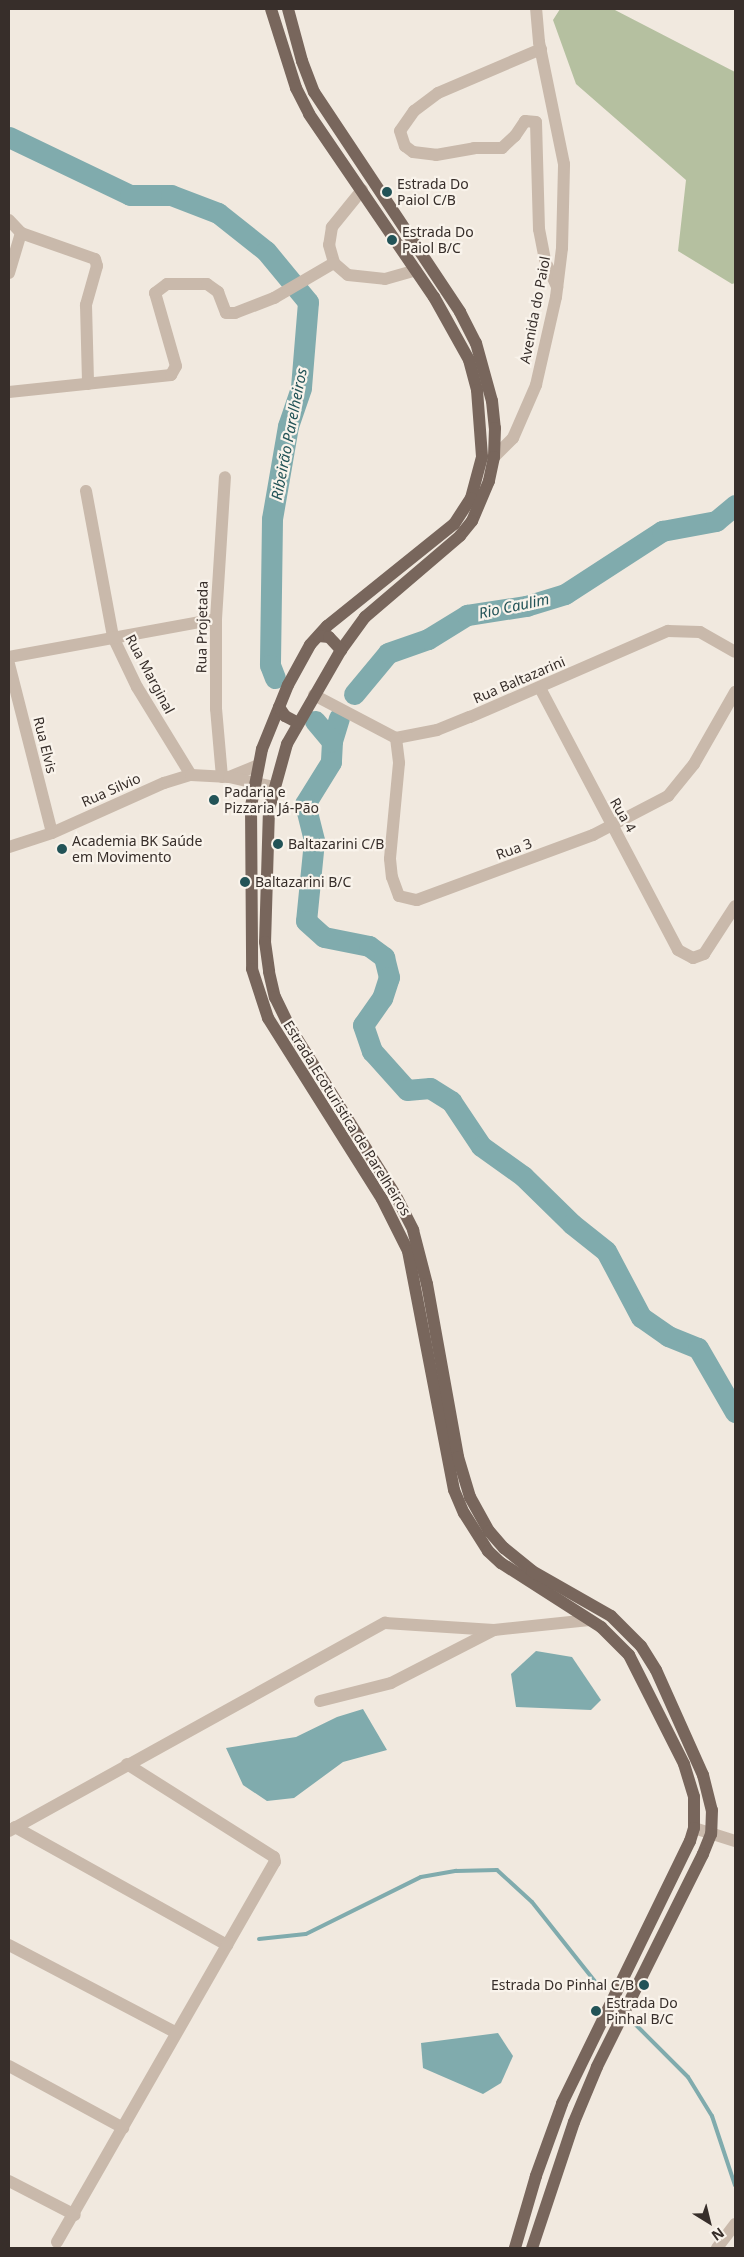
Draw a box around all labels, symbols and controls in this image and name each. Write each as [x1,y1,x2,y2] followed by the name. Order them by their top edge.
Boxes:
[397,176,469,208] place label: Estrada Do Paiol C/B
[381,186,393,198] marker: Estrada Do Paiol C/B
[402,224,474,256] place label: Estrada Do Paiol B/C
[386,234,398,246] marker: Estrada Do Paiol B/C
[516,255,554,365] street label: Avenida do Paiol
[267,367,311,501] water label: Ribeirão Parelheiros
[193,581,211,673] street label: Rua Projetada
[477,590,551,622] water label: Rio Caulim
[122,631,178,717] street label: Rua Marginal
[470,653,568,707] street label: Rua Baltazarini
[30,715,60,775] street label: Rua Elvis
[79,770,143,810] street label: Rua Silvio
[224,784,319,816] place label: Padaria e Pizzaria Já-Pão
[208,794,220,806] marker: Padaria e Pizzaria Já-Pão
[607,795,639,835] street label: Rua 4
[72,833,202,866] place label: Academia BK Saúde em Movimento
[494,835,534,863] street label: Rua 3
[288,836,384,852] place label: Baltazarini C/B
[272,838,284,850] marker: Baltazarini C/B
[56,843,68,855] marker: Academia BK Saúde em Movimento
[255,874,351,890] place label: Baltazarini B/C
[239,876,251,888] marker: Baltazarini B/C
[280,1017,414,1219] street label: Estrada Ecoturistica de Parelheiros
[491,1977,634,1993] place label: Estrada Do Pinhal C/B
[638,1979,650,1991] marker: Estrada Do Pinhal C/B
[606,1995,678,2028] place label: Estrada Do Pinhal B/C
[590,2005,602,2017] marker: Estrada Do Pinhal B/C
[684,2197,734,2247] north arrow
[708,2224,728,2246] text: N

